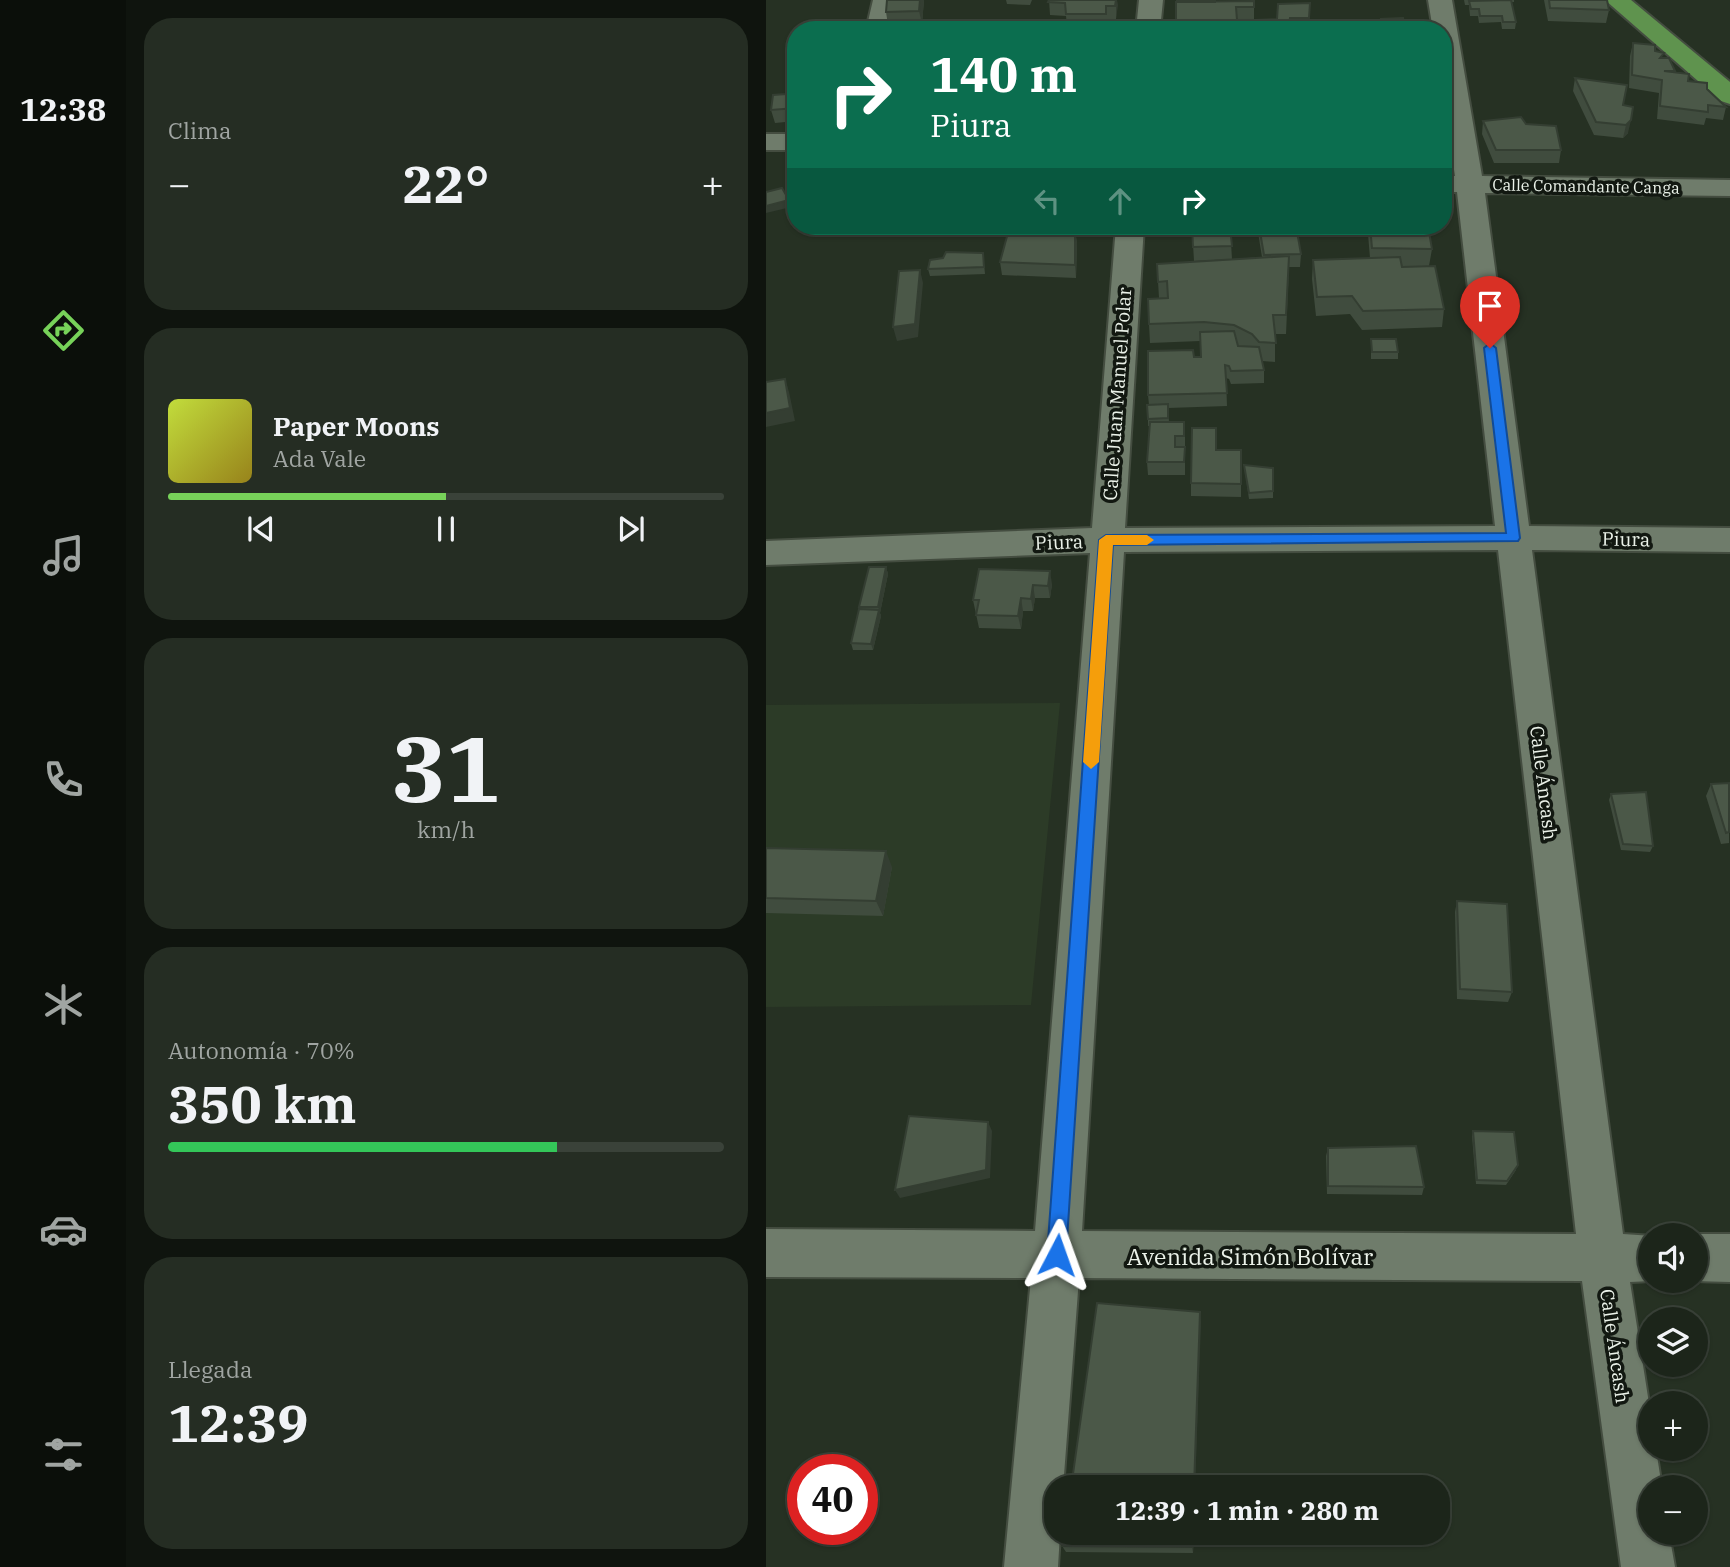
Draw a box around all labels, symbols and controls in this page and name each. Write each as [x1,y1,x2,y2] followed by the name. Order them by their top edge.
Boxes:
[930,42,1077,105] text: 140 m
[815,49,906,140] icon: right
[20,88,106,130] text: 12:38
[930,104,1012,146] text: Piura
[168,115,232,145] text: Clima
[403,150,489,217] text: 22°
[168,159,191,208] text: −
[701,159,724,208] text: +
[1492,174,1680,198] street label: Calle Comandante Canga
[1028,182,1066,220] icon: left
[1101,182,1139,220] icon: ahead
[1174,182,1212,220] icon: right
[1460,276,1520,348] pin
[1098,286,1136,501] street label: Calle Juan Manuel Polar
[1471,287,1509,325] icon: arrive
[39,306,88,355] icon: directions
[273,409,440,443] text: Paper Moons
[273,443,366,473] text: Ada Vale
[242,510,280,548] icon: previous
[427,510,465,548] icon: pause
[612,510,650,548] icon: next
[1602,527,1650,551] street label: Piura
[1034,529,1084,555] street label: Piura
[39,531,88,580] icon: music
[391,709,501,827] text: 31
[1525,724,1563,842] street label: Calle Áncash
[39,755,88,804] icon: phone
[417,814,475,844] text: km/h
[39,980,88,1029] icon: climate
[168,1035,355,1065] text: Autonomía · 70%
[168,1070,357,1137] text: 350 km
[39,1205,88,1254] icon: car
[1020,1218,1094,1292] position arrow
[1638,1223,1708,1545] map controls
[1638,1223,1708,1293] button: sound
[1127,1241,1373,1271] street label: Avenida Simón Bolívar
[1595,1287,1635,1405] street label: Calle Áncash
[1638,1307,1708,1377] button: layers
[168,1354,252,1384] text: Llegada
[168,1389,309,1456] text: 12:39
[1638,1391,1708,1461] button: +
[39,1430,88,1479] icon: filters
[787,1454,878,1545] speed limit sign: 40
[1638,1475,1708,1545] button: −
[1115,1493,1379,1527] text: 12:39 · 1 min · 280 m

